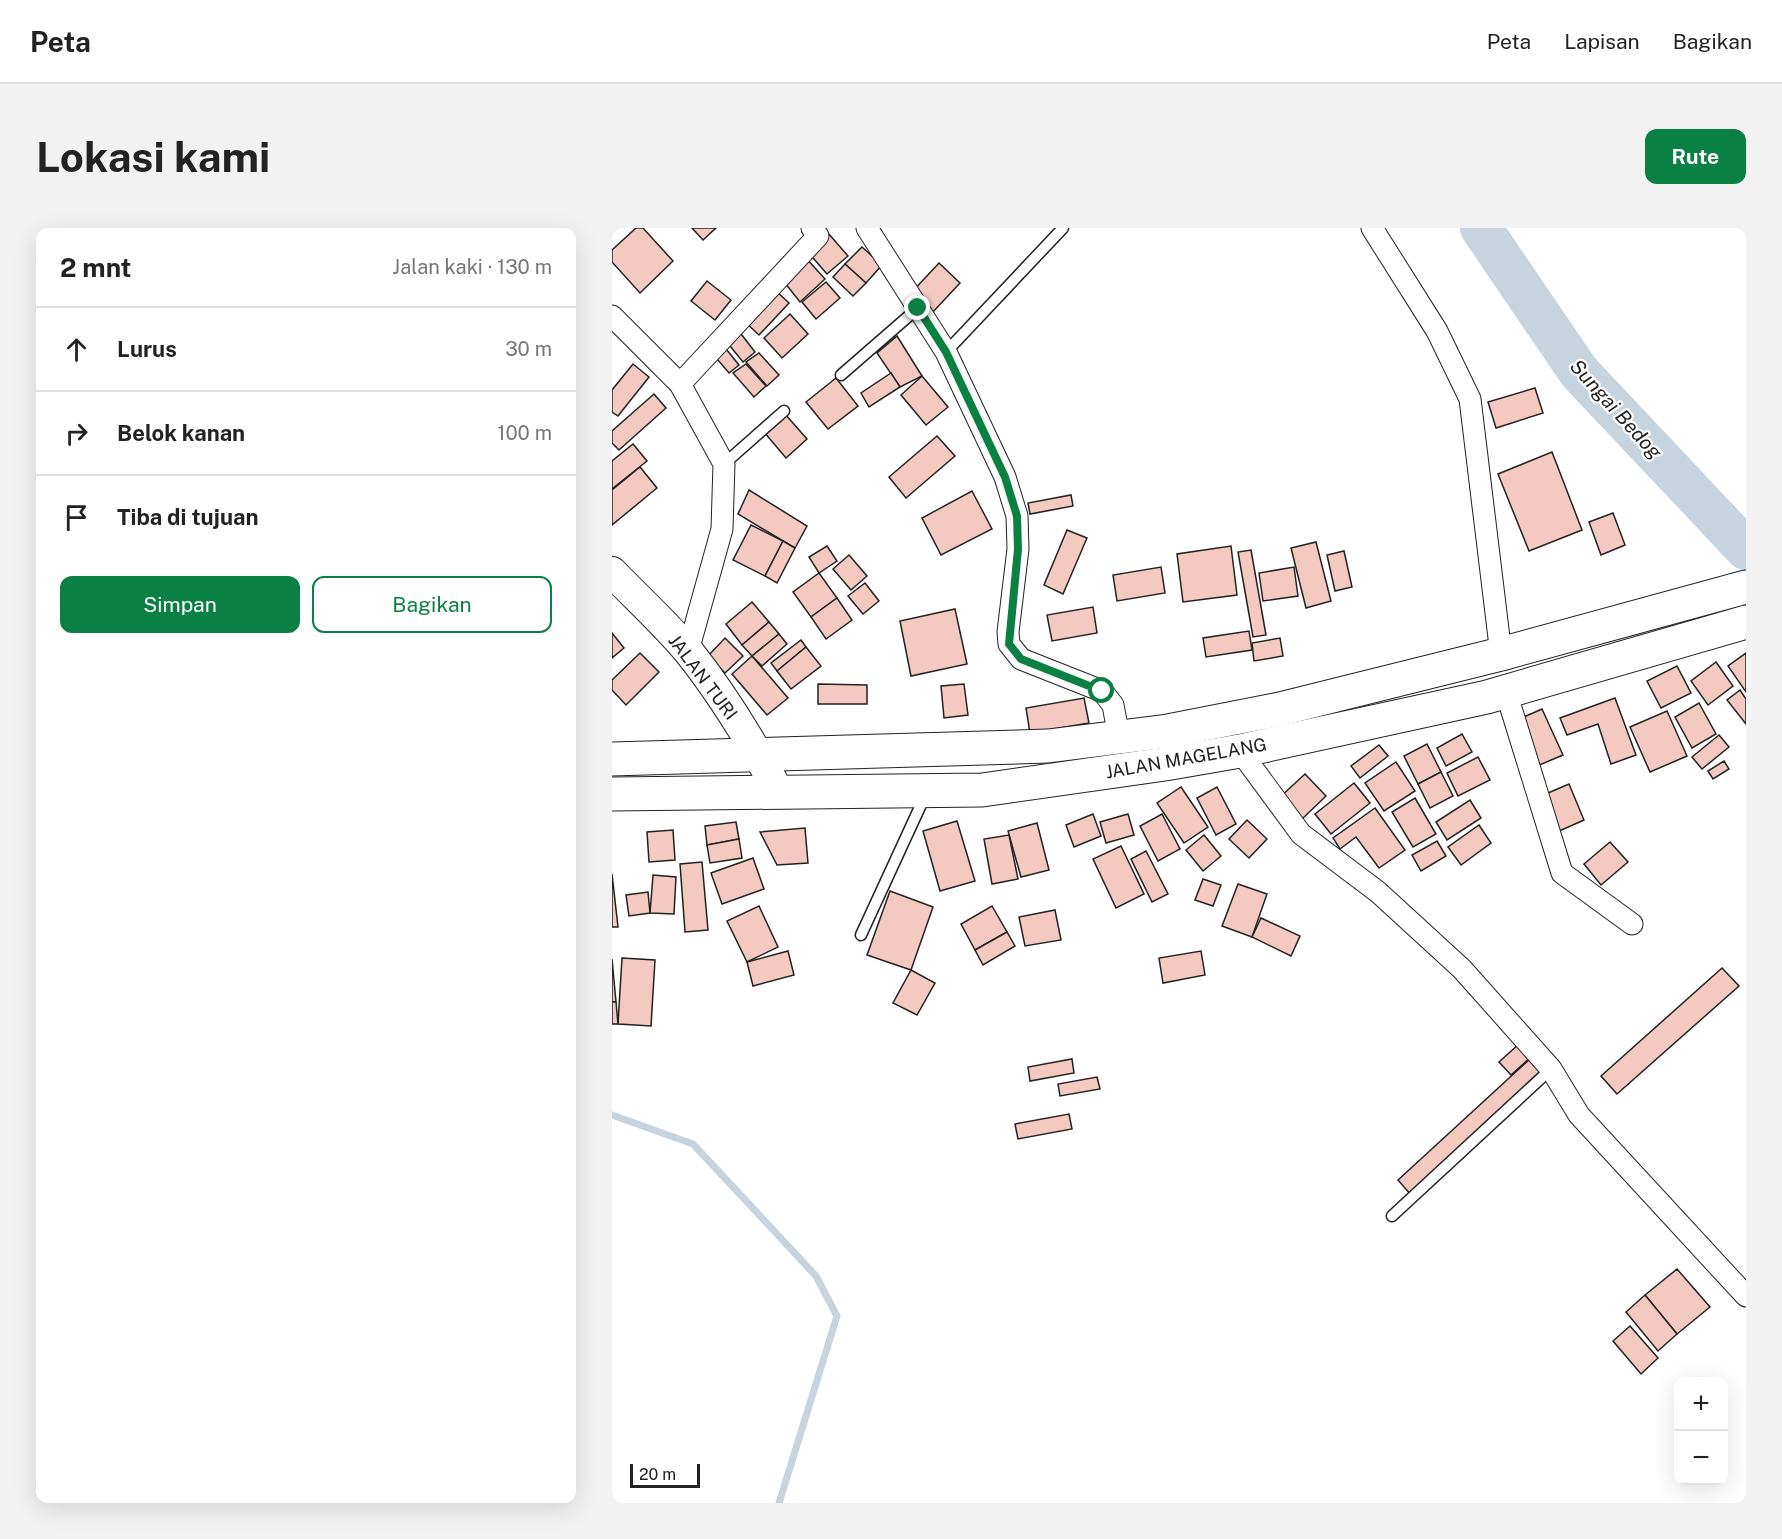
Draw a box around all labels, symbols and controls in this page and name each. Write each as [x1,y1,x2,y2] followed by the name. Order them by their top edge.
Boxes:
[30,25,91,58] text: Peta
[1487,29,1531,54] text: Peta
[1564,29,1640,54] text: Lapisan
[1673,29,1752,54] text: Bagikan
[1645,129,1746,184] button: Rute
[36,132,270,181] text: Lokasi kami
[60,252,131,283] text: 2 mnt
[392,255,552,279] text: Jalan kaki · 130 m
[904,294,930,320] route end
[60,333,93,366] icon: ahead
[117,336,177,362] text: Lurus
[505,337,552,361] text: 30 m
[1565,354,1667,464] water label: Sungai Bedog
[60,417,93,450] icon: right
[117,420,245,446] text: Belok kanan
[497,421,552,445] text: 100 m
[60,501,93,534] icon: arrive
[117,504,258,530] text: Tiba di tujuan
[60,576,300,633] button: Simpan
[312,576,552,633] button: Bagikan
[664,630,742,724] street label: JALAN TURI
[1088,677,1114,703] route start
[1104,733,1268,783] street label: JALAN MAGELANG
[1674,1377,1728,1485] map controls
[1674,1377,1728,1431] button: +
[1674,1431,1728,1485] button: −
[630,1461,700,1488] scale bar
[639,1465,676,1484] text: 20 m

